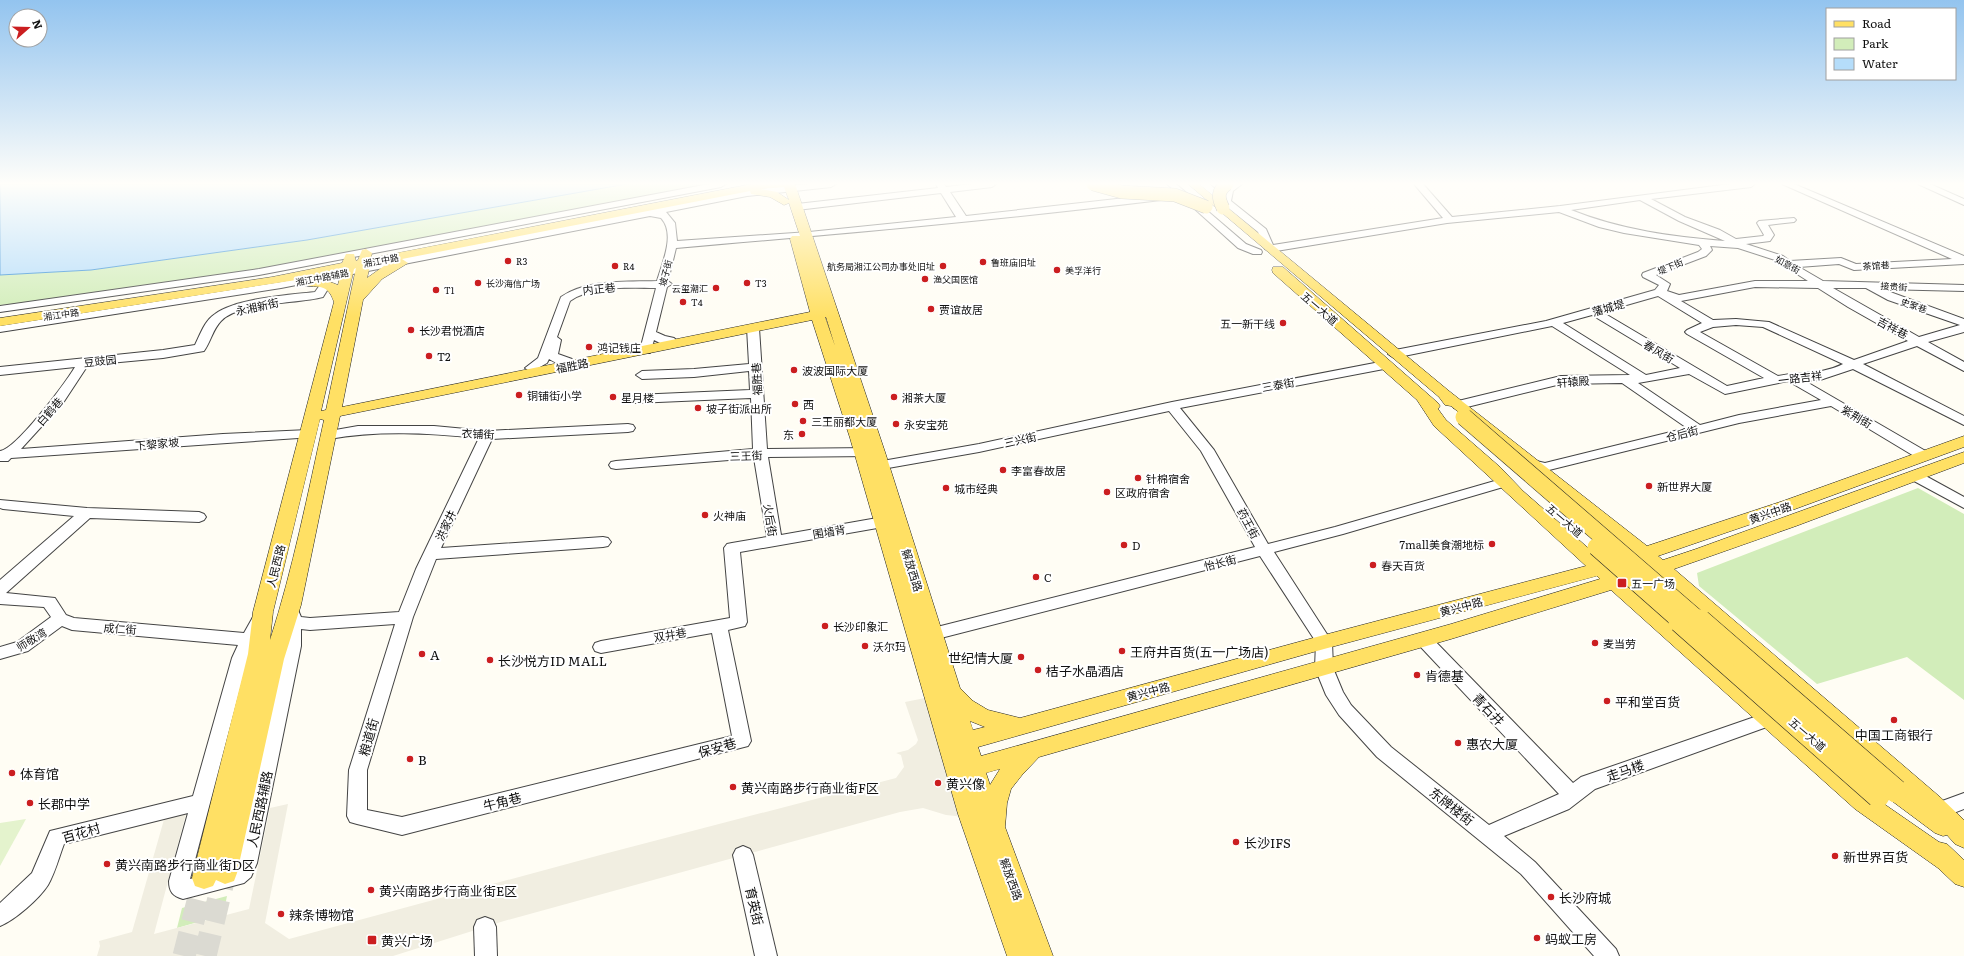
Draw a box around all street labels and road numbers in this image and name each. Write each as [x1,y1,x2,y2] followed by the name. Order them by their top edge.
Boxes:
[362,250,400,270] street label: 湘江中路
[1773,251,1803,277] street label: 如意街
[1655,254,1685,278] street label: 堤下街
[1862,257,1890,273] street label: 茶馆巷
[655,258,675,288] street label: 坡子街
[294,265,350,289] street label: 湘江中路辅路
[582,278,616,298] street label: 内正巷
[1880,278,1908,294] street label: 接贵街
[1298,288,1342,328] street label: 五一大道
[234,294,280,318] street label: 永湘新街
[1899,294,1929,316] street label: 史家巷
[1590,295,1626,319] street label: 藩城堤
[42,305,80,323] street label: 湘江中路
[1875,312,1911,342] street label: 吉祥巷
[1641,336,1677,366] street label: 春风街
[83,350,117,370] street label: 豆豉园
[554,354,590,376] street label: 福胜路
[747,362,765,396] street label: 福胜巷
[1777,366,1823,388] street label: 一路吉祥
[1556,372,1590,390] street label: 轩辕殿
[1260,373,1296,395] street label: 三泰街
[32,393,66,429] street label: 白鹤巷
[1839,401,1875,431] street label: 紫荆街
[1664,421,1700,445] street label: 仓后街
[461,424,495,442] street label: 衣铺街
[1002,427,1038,451] street label: 三兴街
[134,433,180,453] street label: 下黎家坡
[729,446,763,464] street label: 三王街
[1747,497,1793,527] street label: 黄兴中路
[1543,500,1587,540] street label: 五一大道
[761,502,781,538] street label: 火后街
[1234,505,1264,541] street label: 药王街
[431,507,459,543] street label: 洪家井
[811,520,847,542] street label: 围墙背
[262,543,288,589] street label: 人民西路
[899,547,927,593] street label: 解放西路
[1202,550,1238,574] street label: 怡长街
[1438,593,1484,619] street label: 黄兴中路
[103,619,137,637] street label: 成仁街
[652,623,688,645] street label: 双井巷
[13,624,49,654] street label: 师敬湾
[1125,678,1171,704] street label: 黄兴中路
[1469,688,1509,730] street label: 青石井
[1786,714,1830,754] street label: 五一大道
[353,716,383,758] street label: 粮道街
[696,732,738,762] street label: 保安巷
[1603,754,1647,786] street label: 走马楼
[242,769,276,849] street label: 人民西路辅路
[1426,783,1478,829] street label: 东牌楼街
[481,787,523,815] street label: 牛角巷
[60,817,102,847] street label: 百花村
[997,856,1027,902] street label: 解放西路
[741,885,769,927] street label: 育英街

